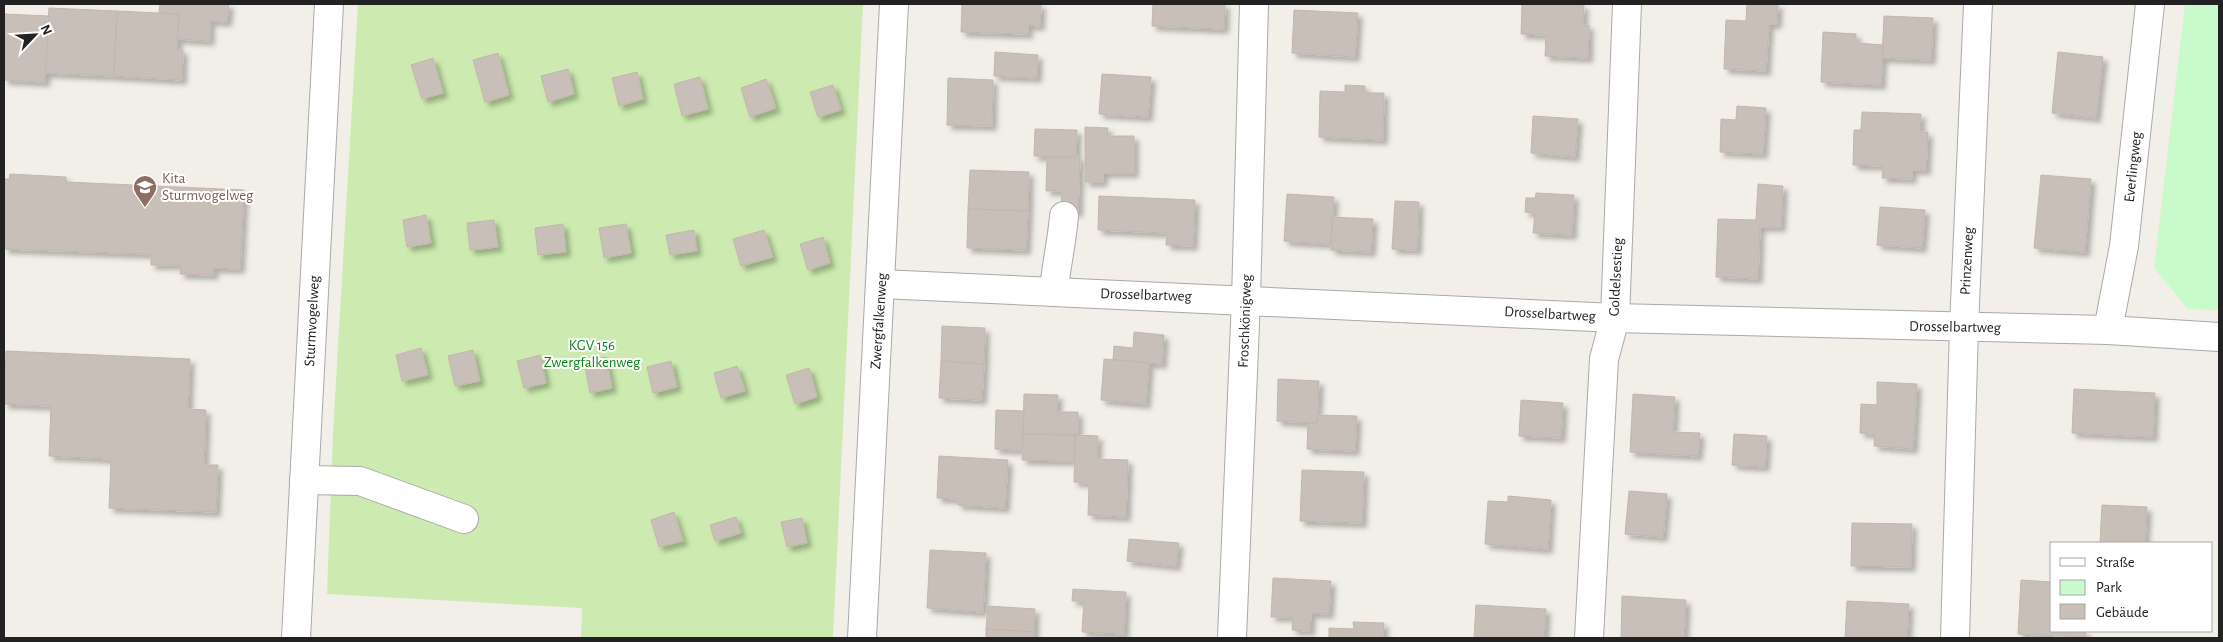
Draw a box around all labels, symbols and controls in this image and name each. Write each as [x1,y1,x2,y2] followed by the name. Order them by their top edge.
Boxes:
[10,10,60,60] north arrow
[37,23,54,37] text: N
[2122,130,2144,203] street label: Everlingweg
[162,171,254,203] place label: Kita Sturmvogelweg
[132,174,158,208] school or university icon: Kita Sturmvogelweg
[1958,226,1976,295] street label: Prinzenweg
[1606,237,1626,317] street label: Goldelsestieg
[868,272,890,370] street label: Zwergfalkenweg
[1236,273,1254,368] street label: Froschkönigweg
[302,274,322,367] street label: Sturmvogelweg
[1100,286,1193,304] street label: Drosselbartweg
[1504,304,1597,324] street label: Drosselbartweg
[1909,319,2002,335] street label: Drosselbartweg
[544,338,641,370] park label: KGV 156 Zwergfalkenweg
[2050,542,2213,632] legend
[2096,555,2135,570] text: Straße
[2096,580,2122,595] text: Park
[2096,605,2149,620] text: Gebäude

